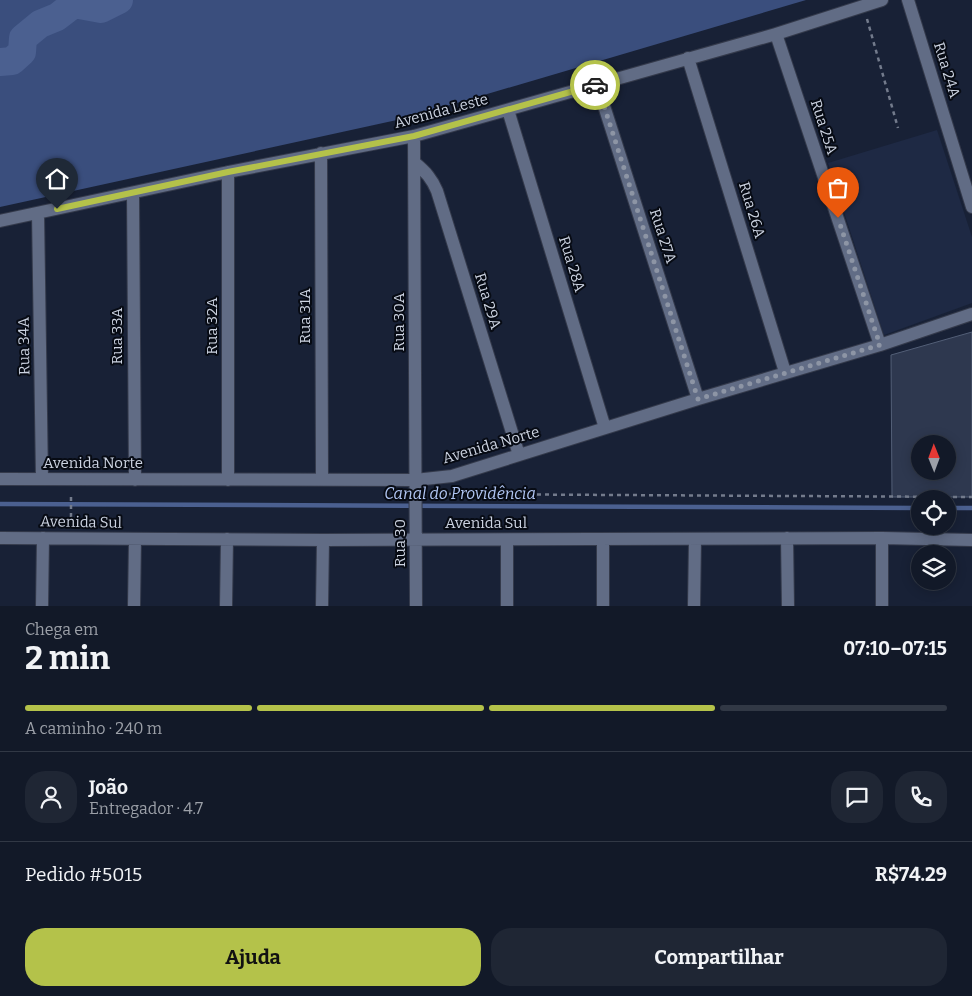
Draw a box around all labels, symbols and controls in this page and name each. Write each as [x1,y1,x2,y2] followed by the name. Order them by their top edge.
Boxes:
[930,40,964,101] street label: Rua 24A
[570,60,620,110] courier
[581,71,609,99] icon: car
[392,90,490,132] street label: Avenida Leste
[807,97,841,157] street label: Rua 25A
[36,158,78,209] pin
[43,165,71,193] icon: home
[817,167,859,218] pin
[824,174,852,202] icon: bag
[735,180,769,241] street label: Rua 26A
[646,206,680,266] street label: Rua 27A
[555,234,589,294] street label: Rua 28A
[471,271,505,332] street label: Rua 29A
[296,288,314,344] street label: Rua 31A
[390,292,408,351] street label: Rua 30A
[203,297,221,355] street label: Rua 32A
[108,307,126,364] street label: Rua 33A
[14,316,34,375] street label: Rua 34A
[440,423,542,467] street label: Avenida Norte
[911,435,956,480] north arrow
[911,435,956,590] map controls
[43,454,143,472] street label: Avenida Norte
[384,484,536,503] water label: Canal do Providência
[911,490,956,535] button: locate
[40,512,122,532] street label: Avenida Sul
[445,514,527,532] street label: Avenida Sul
[391,519,409,567] street label: Rua 30
[911,545,956,590] button: layers
[25,620,98,639] text: Chega em
[843,637,947,660] text: 07:10–07:15
[25,639,110,677] text: 2 min
[25,719,162,738] text: A caminho · 240 m
[25,771,77,823] button: person
[831,771,883,823] button: chat
[895,771,947,823] button: phone
[89,776,128,799] text: João
[89,799,203,818] text: Entregador · 4.7
[25,863,142,886] text: Pedido #5015
[875,863,947,886] text: R$74.29
[25,928,481,986] button: Ajuda
[491,928,947,986] button: Compartilhar

